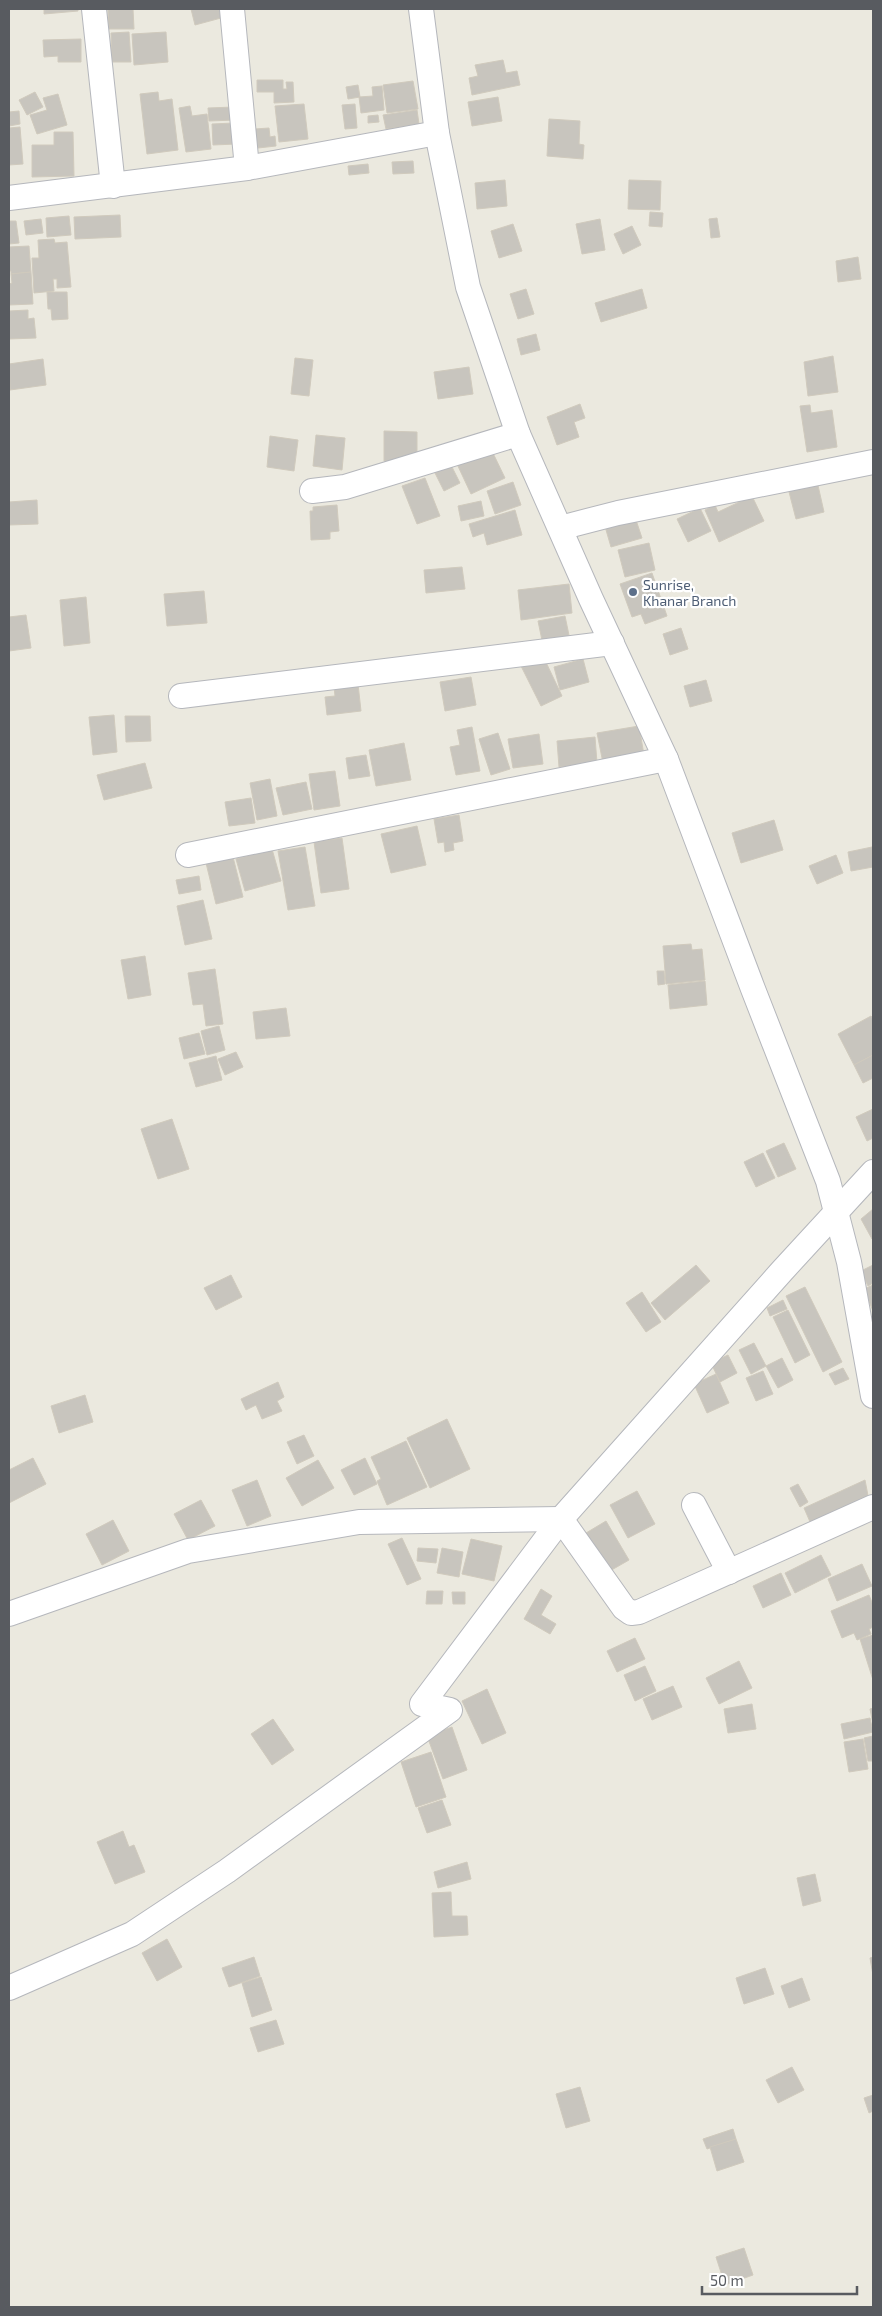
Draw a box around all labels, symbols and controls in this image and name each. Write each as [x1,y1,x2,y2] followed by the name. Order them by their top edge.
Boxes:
[643,576,736,609] place label: Sunrise, Khanar Branch
[627,586,639,598] marker: Sunrise, Khanar Branch
[702,2264,857,2296] scale bar
[710,2271,744,2289] text: 50 m

